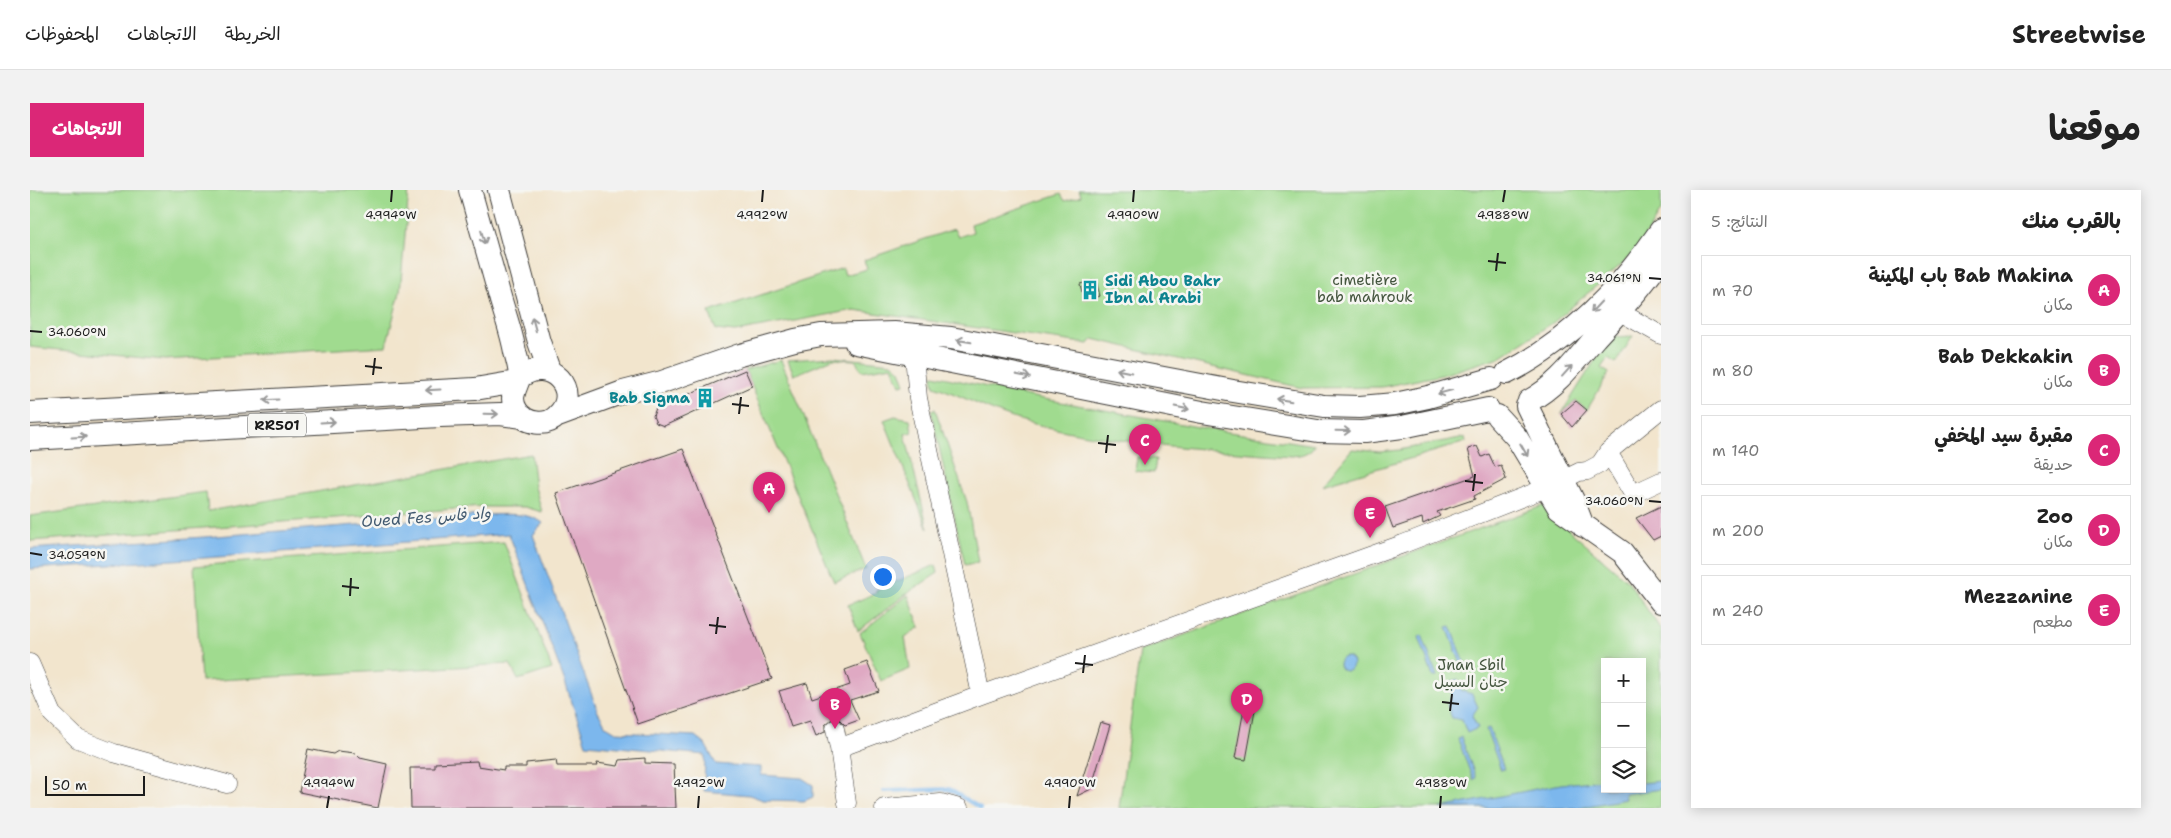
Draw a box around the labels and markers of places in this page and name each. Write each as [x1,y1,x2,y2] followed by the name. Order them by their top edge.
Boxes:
[1105,271,1221,308] place label: Sidi Abou Bakr Ibn al Arabi
[1079,279,1101,301] building icon: Sidi Abou Bakr Ibn al Arabi
[694,387,716,409] building icon: Bab Sigma
[609,388,691,408] place label: Bab Sigma
[1129,424,1161,465] pin: C
[753,472,785,513] pin: A
[1354,497,1386,538] pin: E
[1231,683,1263,724] pin: D
[819,688,851,729] pin: B

